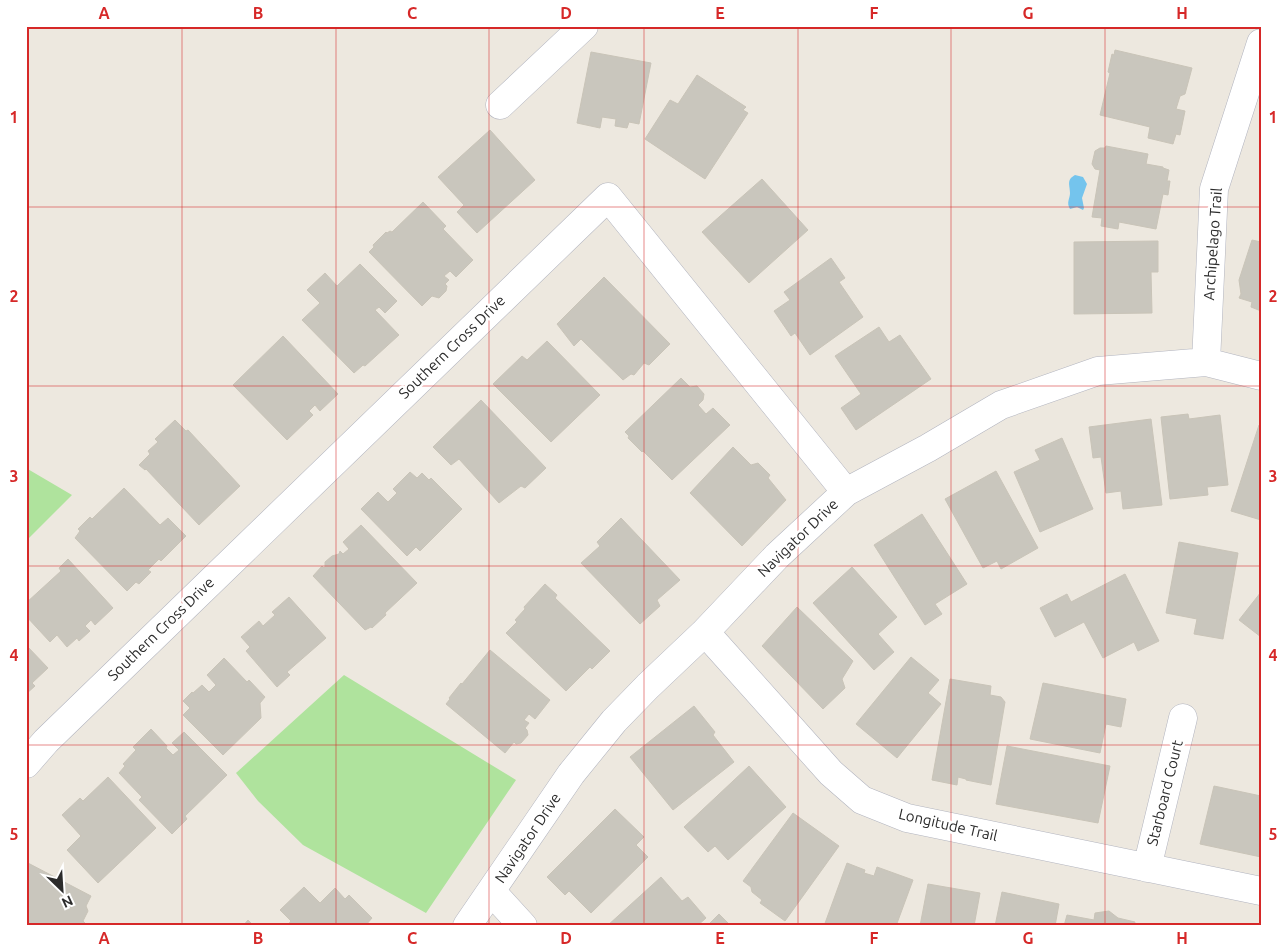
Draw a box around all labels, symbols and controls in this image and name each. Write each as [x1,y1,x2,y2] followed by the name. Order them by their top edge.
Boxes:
[98,4,110,22] text: A
[253,4,263,22] text: B
[407,4,417,22] text: C
[560,4,572,22] text: D
[715,4,725,22] text: E
[870,4,879,22] text: F
[1022,4,1034,22] text: G
[1176,4,1188,22] text: H
[9,108,19,126] text: 1
[1268,108,1278,126] text: 1
[1200,187,1225,301] street label: Archipelago Trail
[9,287,19,305] text: 2
[1268,287,1278,305] text: 2
[395,291,508,402] street label: Southern Cross Drive
[9,467,19,485] text: 3
[1268,467,1278,485] text: 3
[754,495,841,580] street label: Navigator Drive
[104,573,217,684] street label: Southern Cross Drive
[9,646,19,664] text: 4
[1268,646,1278,664] text: 4
[1143,738,1186,848] street label: Starboard Court
[491,789,564,886] street label: Navigator Drive
[897,805,999,844] street label: Longitude Trail
[9,825,19,843] text: 5
[1268,825,1278,843] text: 5
[38,864,88,914] north arrow
[59,892,76,911] text: N
[98,929,110,947] text: A
[253,929,263,947] text: B
[407,929,417,947] text: C
[560,929,572,947] text: D
[715,929,725,947] text: E
[870,929,879,947] text: F
[1022,929,1034,947] text: G
[1176,929,1188,947] text: H

